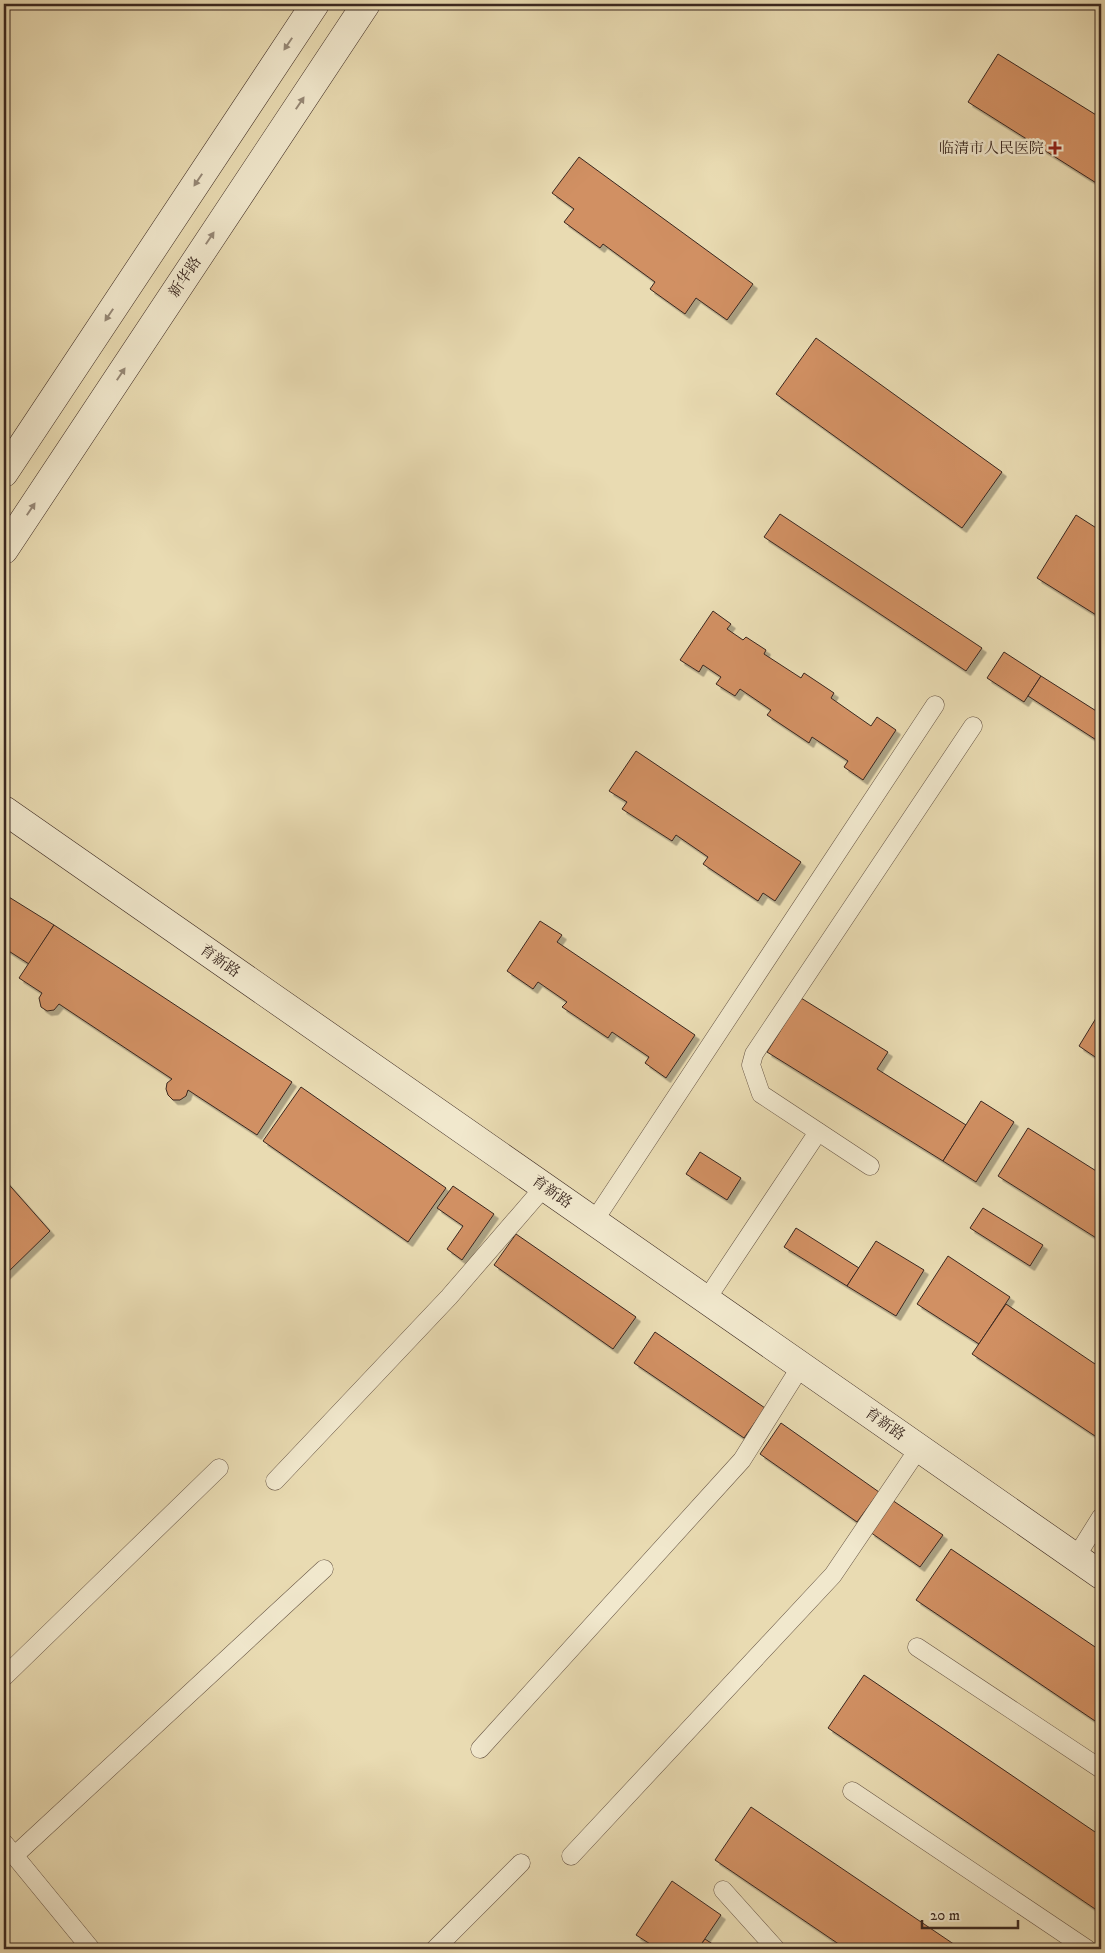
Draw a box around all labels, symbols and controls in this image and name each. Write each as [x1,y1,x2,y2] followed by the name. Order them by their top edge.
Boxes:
[284,38,293,51] one-way arrow
[295,96,305,110] one-way arrow
[939,139,1044,158] place label: 临清市人民医院
[1048,141,1062,155] marker: 临清市人民医院
[194,173,203,186] one-way arrow
[206,232,215,245] one-way arrow
[165,253,205,301] street label: 新华路
[104,308,113,322] one-way arrow
[116,367,125,381] one-way arrow
[26,503,36,516] one-way arrow
[196,940,244,982] street label: 育新路
[528,1171,576,1213] street label: 育新路
[861,1403,909,1445] street label: 育新路
[922,1898,1019,1930] scale bar
[930,1906,960,1925] text: 20 m

